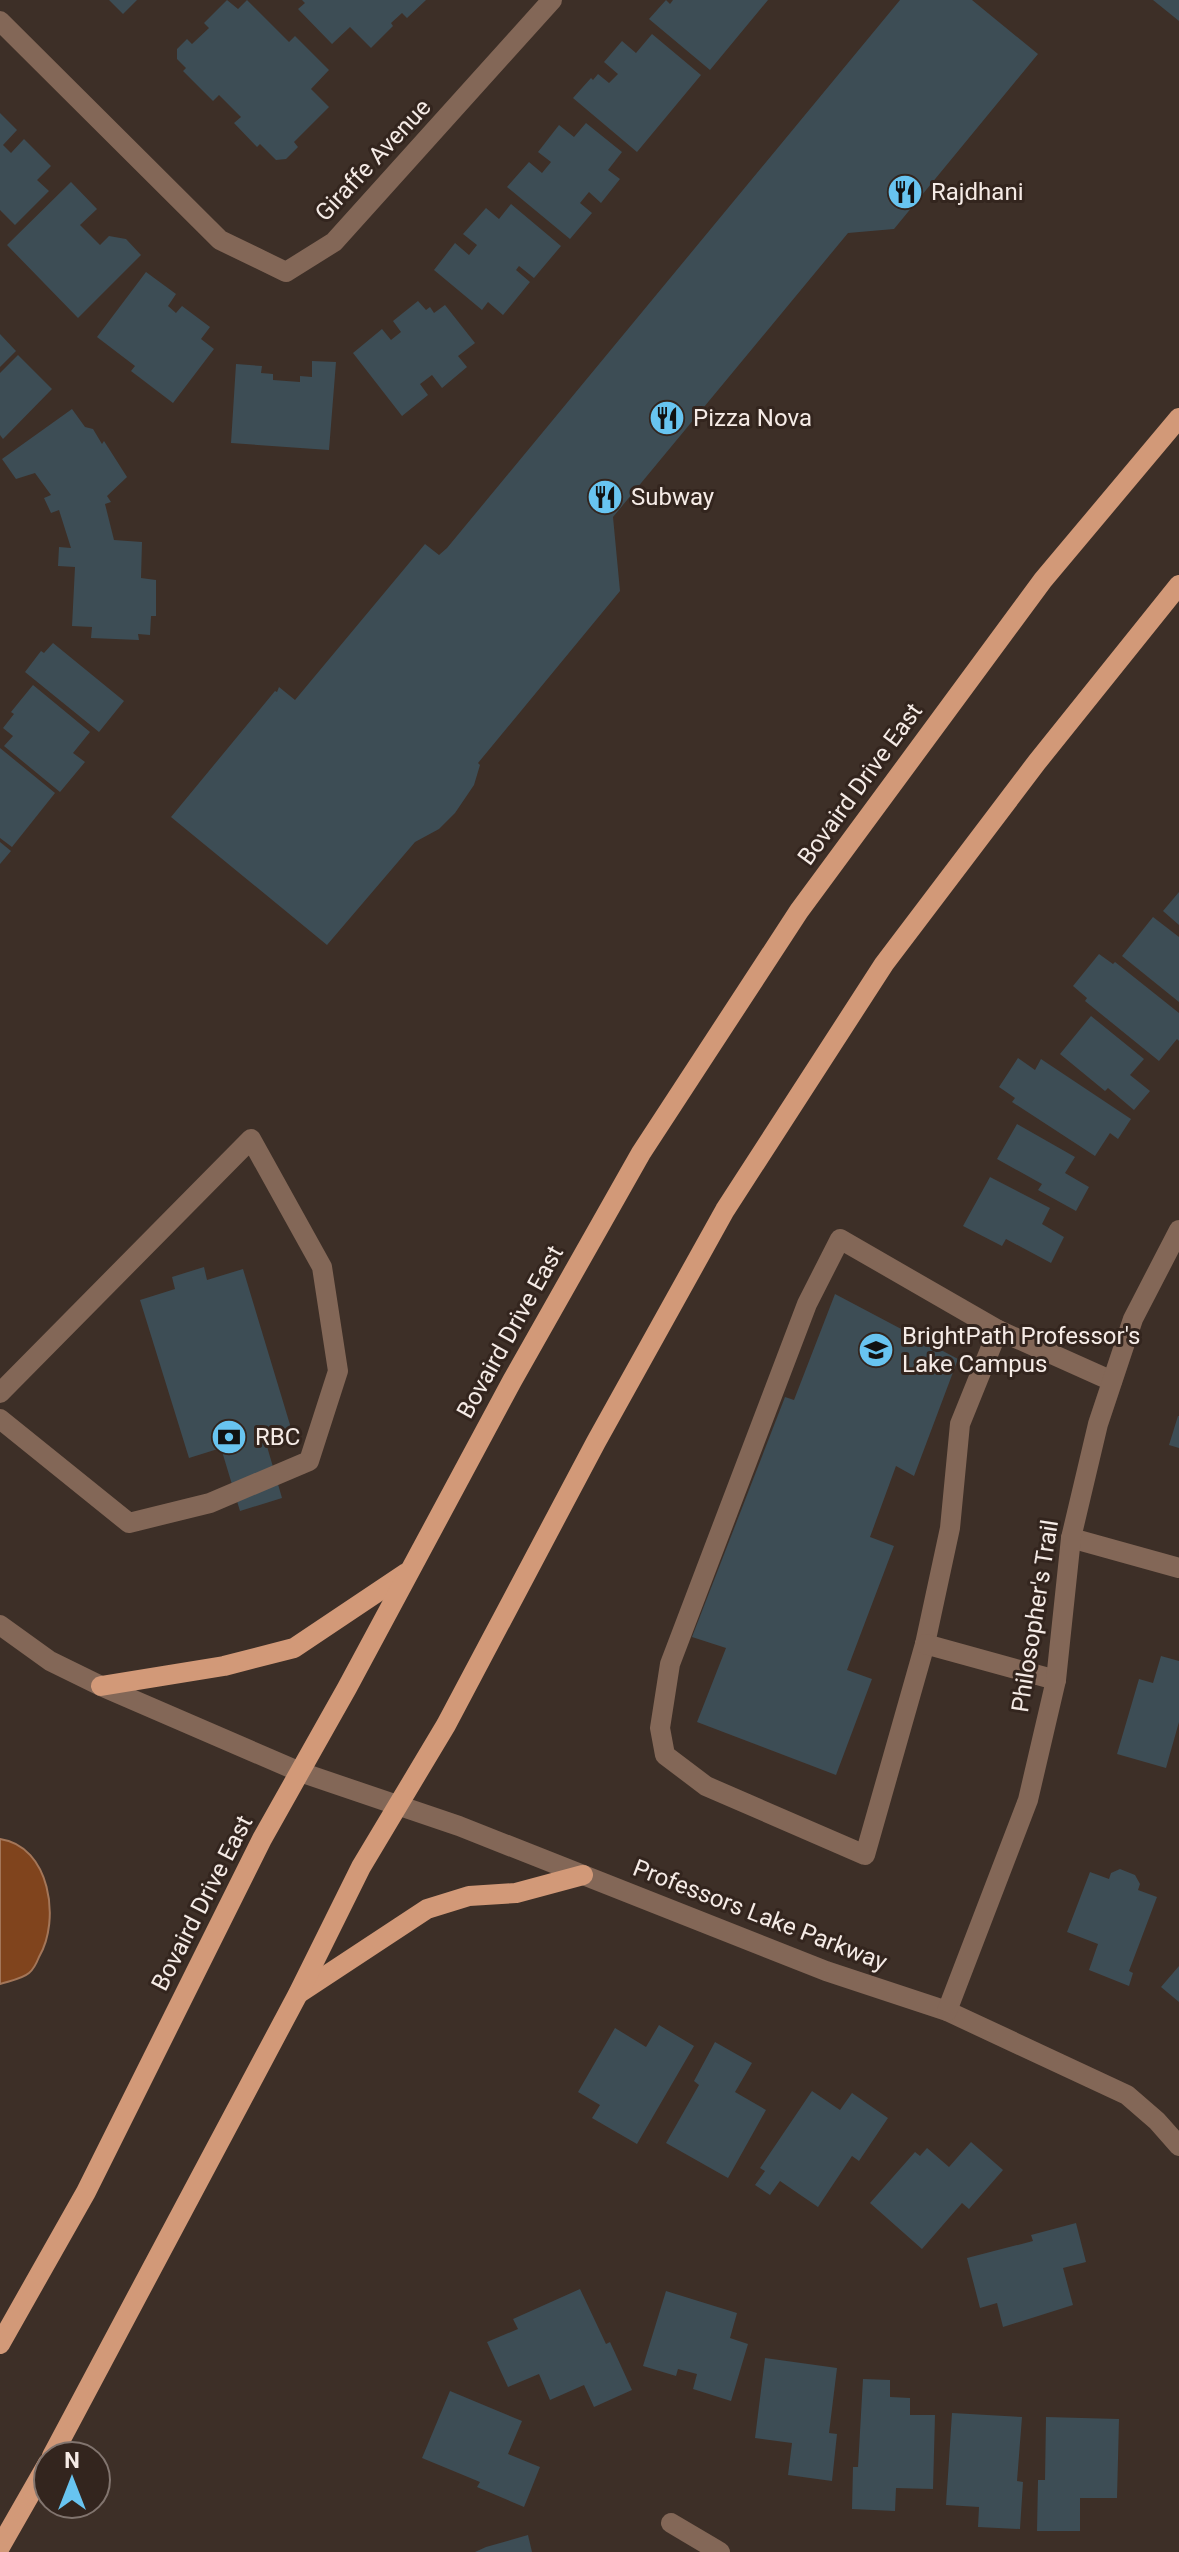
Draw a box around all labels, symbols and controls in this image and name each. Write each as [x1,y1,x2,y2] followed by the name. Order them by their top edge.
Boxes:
[309,93,437,227] street label: Giraffe Avenue
[886,173,924,211] restaurant icon: Rajdhani
[931,178,1023,206] place label: Rajdhani
[648,399,686,437] restaurant icon: Pizza Nova
[693,404,812,432] place label: Pizza Nova
[586,478,624,516] restaurant icon: Subway
[631,483,715,511] place label: Subway
[792,698,928,870] street label: Bovaird Drive East
[451,1241,569,1423] street label: Bovaird Drive East
[902,1322,1141,1378] place label: BrightPath Professor's Lake Campus
[857,1331,895,1369] school or university icon: BrightPath Professor's Lake Campus
[210,1418,248,1456] bank icon: RBC
[255,1423,300,1451] place label: RBC
[1006,1518,1064,1714] street label: Philosopher's Trail
[146,1811,258,1995] street label: Bovaird Drive East
[629,1854,891,1977] street label: Professors Lake Parkway
[32,2440,112,2520] north arrow
[64,2448,80,2473] text: N

